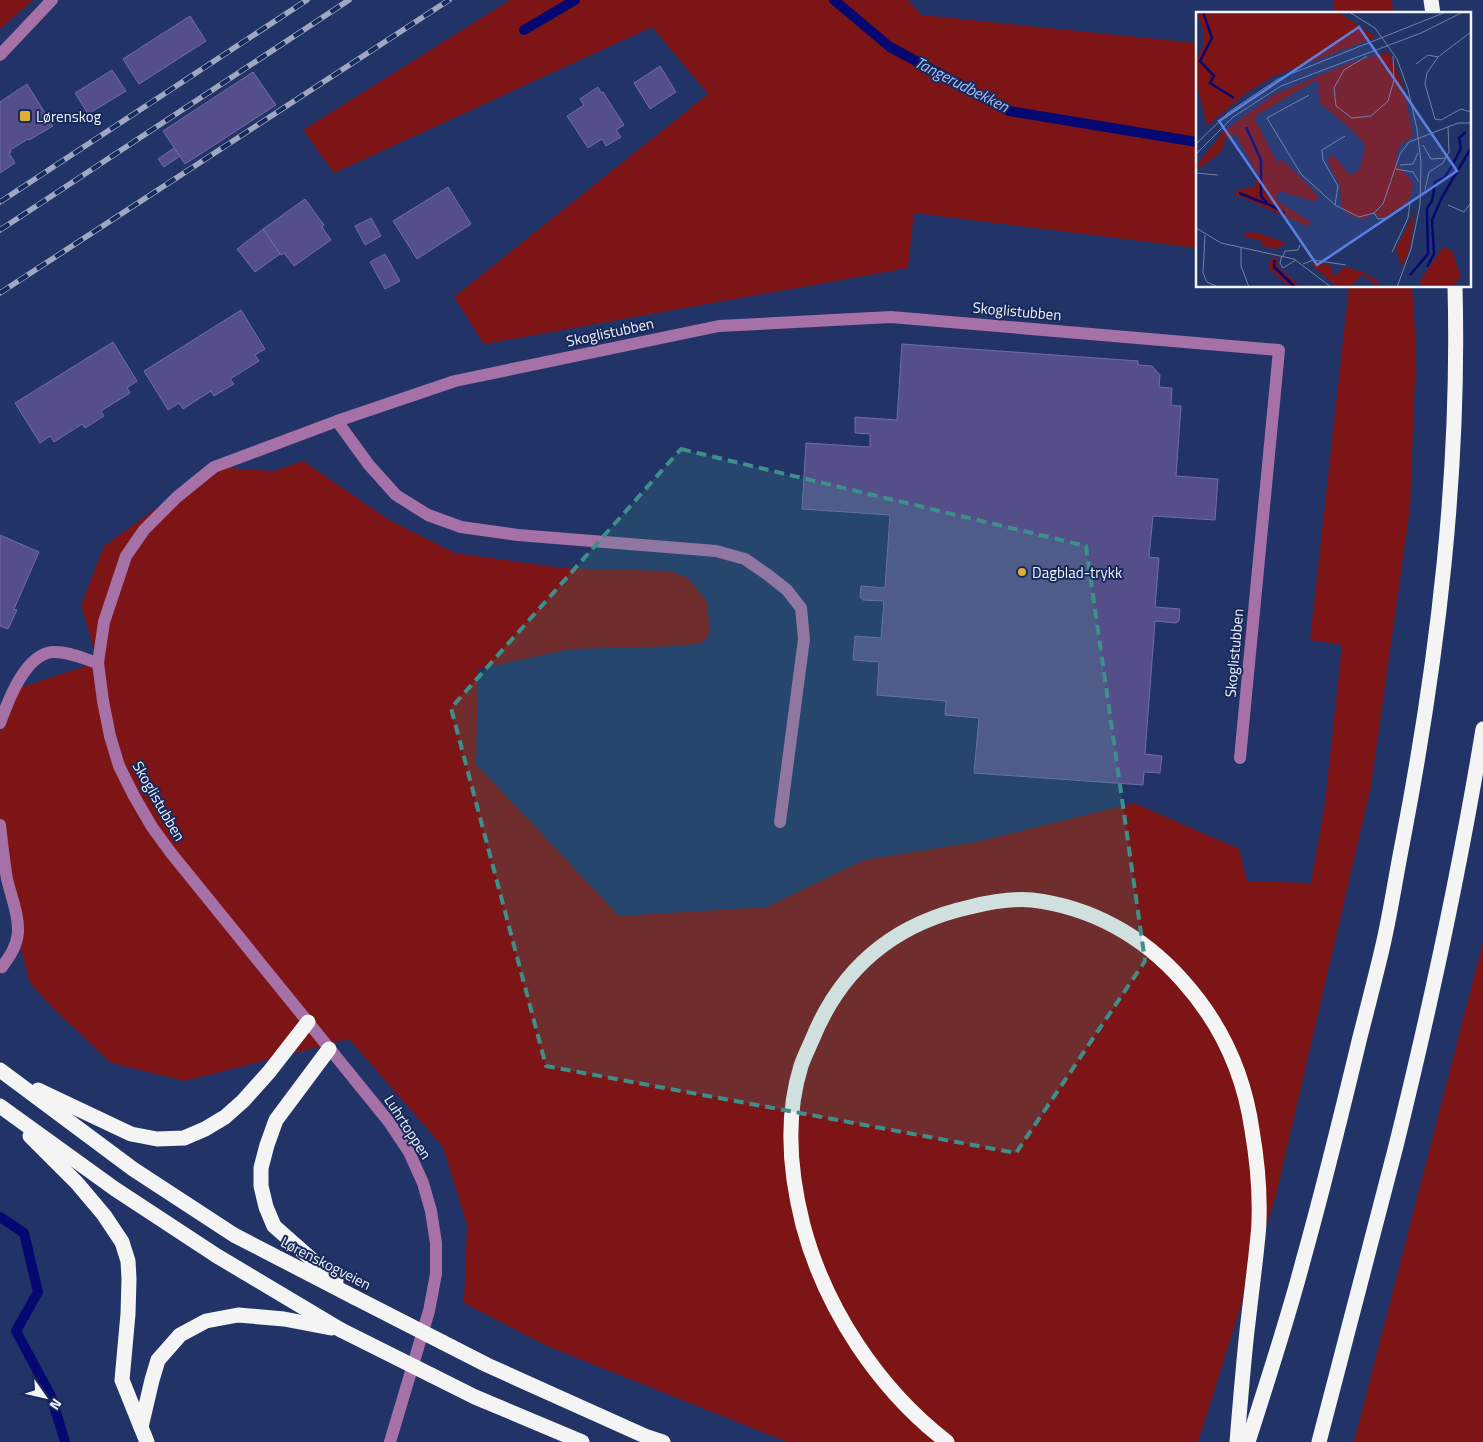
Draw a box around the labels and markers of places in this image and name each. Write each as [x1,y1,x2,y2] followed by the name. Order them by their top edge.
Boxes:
[36,105,102,128] place label: Lørenskog
[18,109,32,123] marker: Lørenskog
[1032,561,1122,584] place label: Dagblad-trykk
[1016,566,1028,578] marker: Dagblad-trykk

